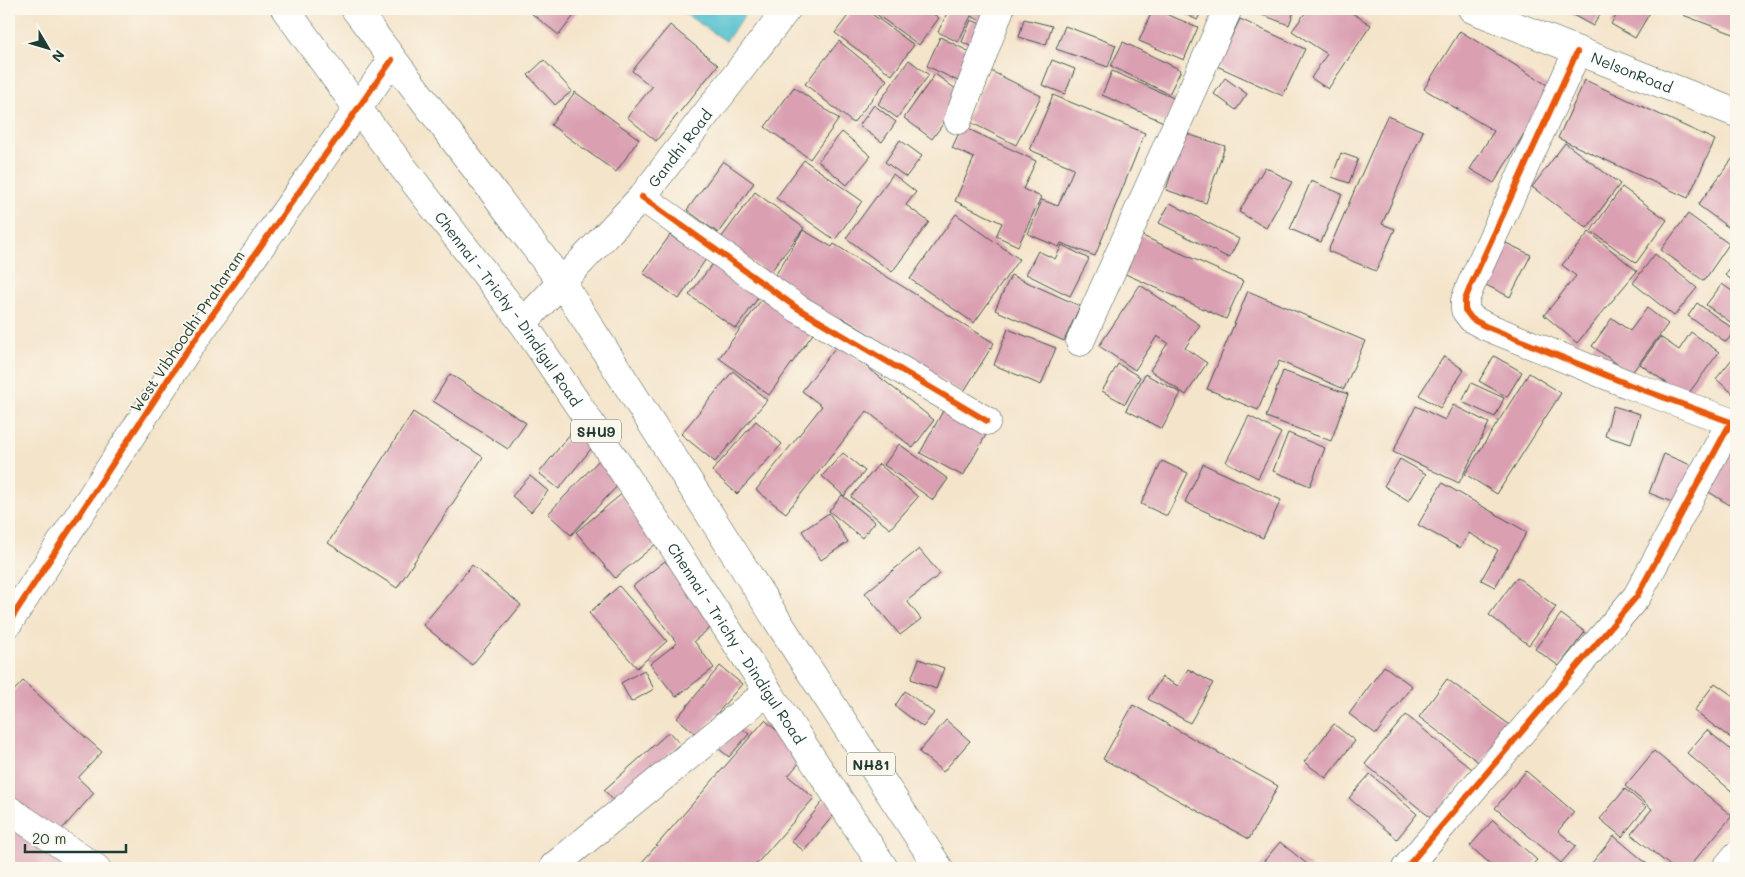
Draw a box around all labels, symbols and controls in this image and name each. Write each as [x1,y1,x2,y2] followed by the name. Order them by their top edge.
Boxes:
[22,22,72,72] north arrow
[48,46,69,66] text: N
[1588,47,1676,97] street label: NelsonRoad
[643,105,716,191] street label: Gandhi Road
[431,207,586,410] street label: Chennai - Trichy - Dindigul Road
[125,246,249,416] street label: West Vibhoodhi Praharam
[571,420,621,442] road number: SHU9
[663,539,810,748] street label: Chennai - Trichy - Dindigul Road
[847,752,895,776] road number: NH81
[25,822,126,854] scale bar
[32,828,66,848] text: 20 m

